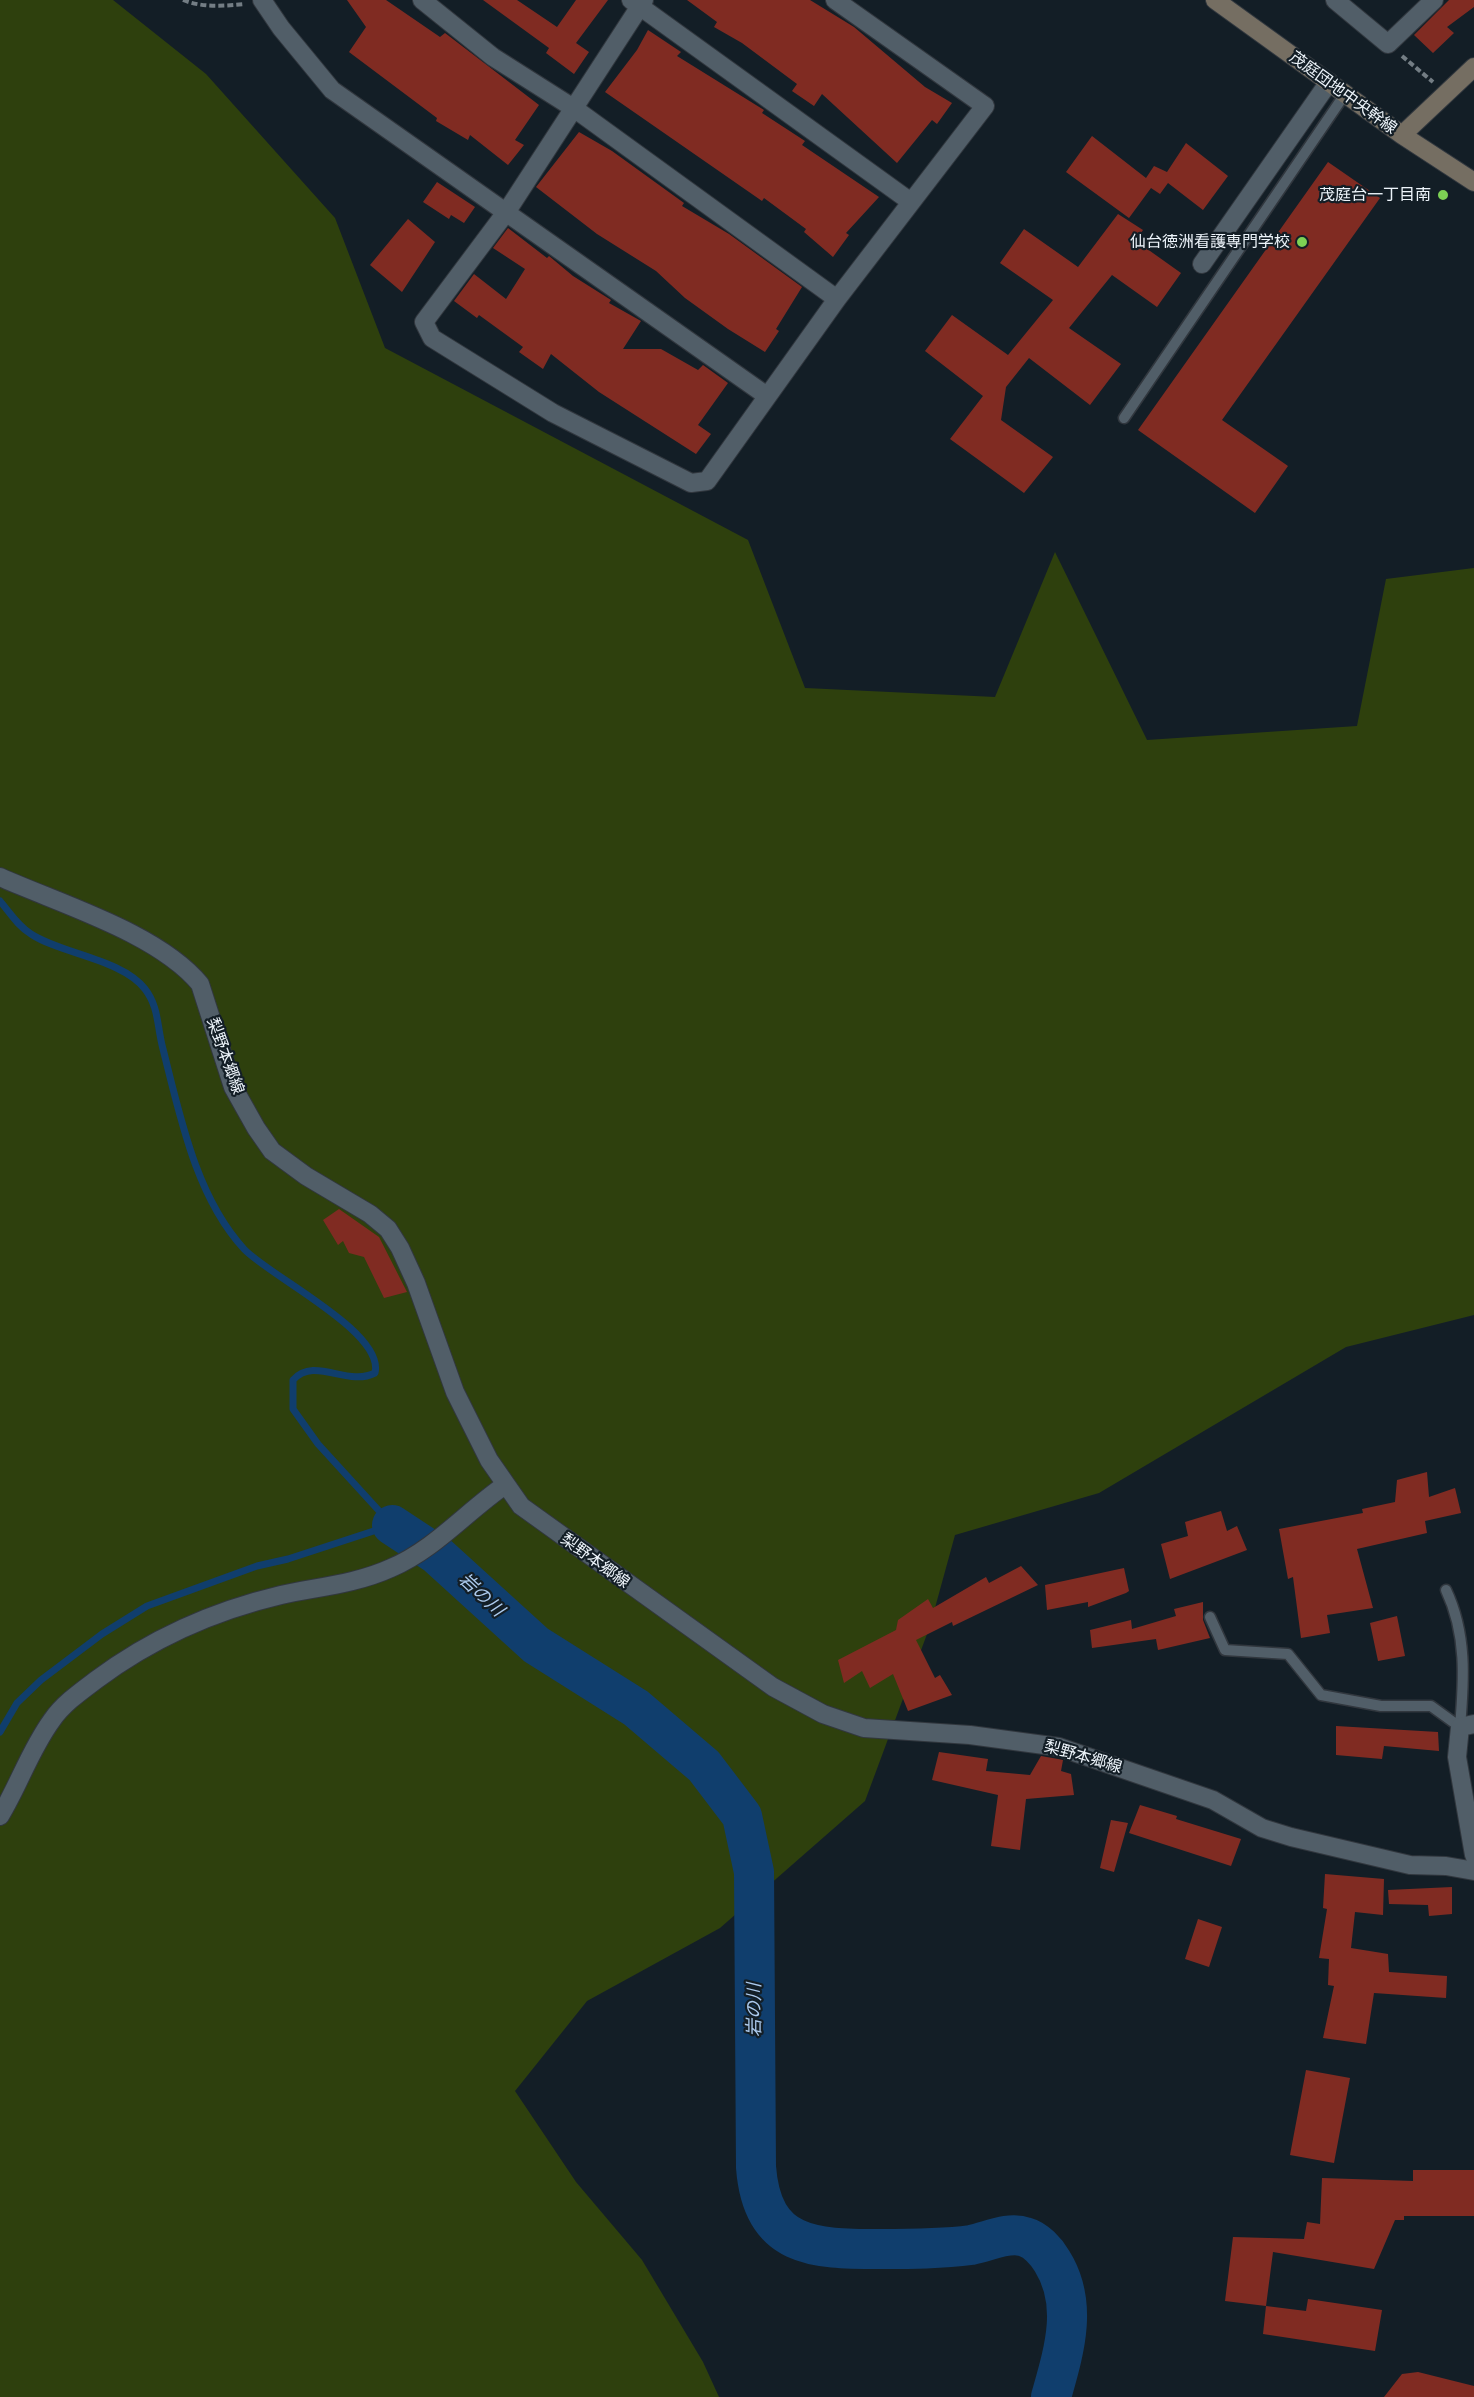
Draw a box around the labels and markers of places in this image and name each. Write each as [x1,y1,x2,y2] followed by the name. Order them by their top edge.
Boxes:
[1319,185,1431,205] place label: 茂庭台一丁目南
[1436,188,1450,202] marker: 茂庭台一丁目南
[1130,232,1290,252] place label: 仙台徳洲看護専門学校
[1295,235,1309,249] marker: 仙台徳洲看護専門学校

